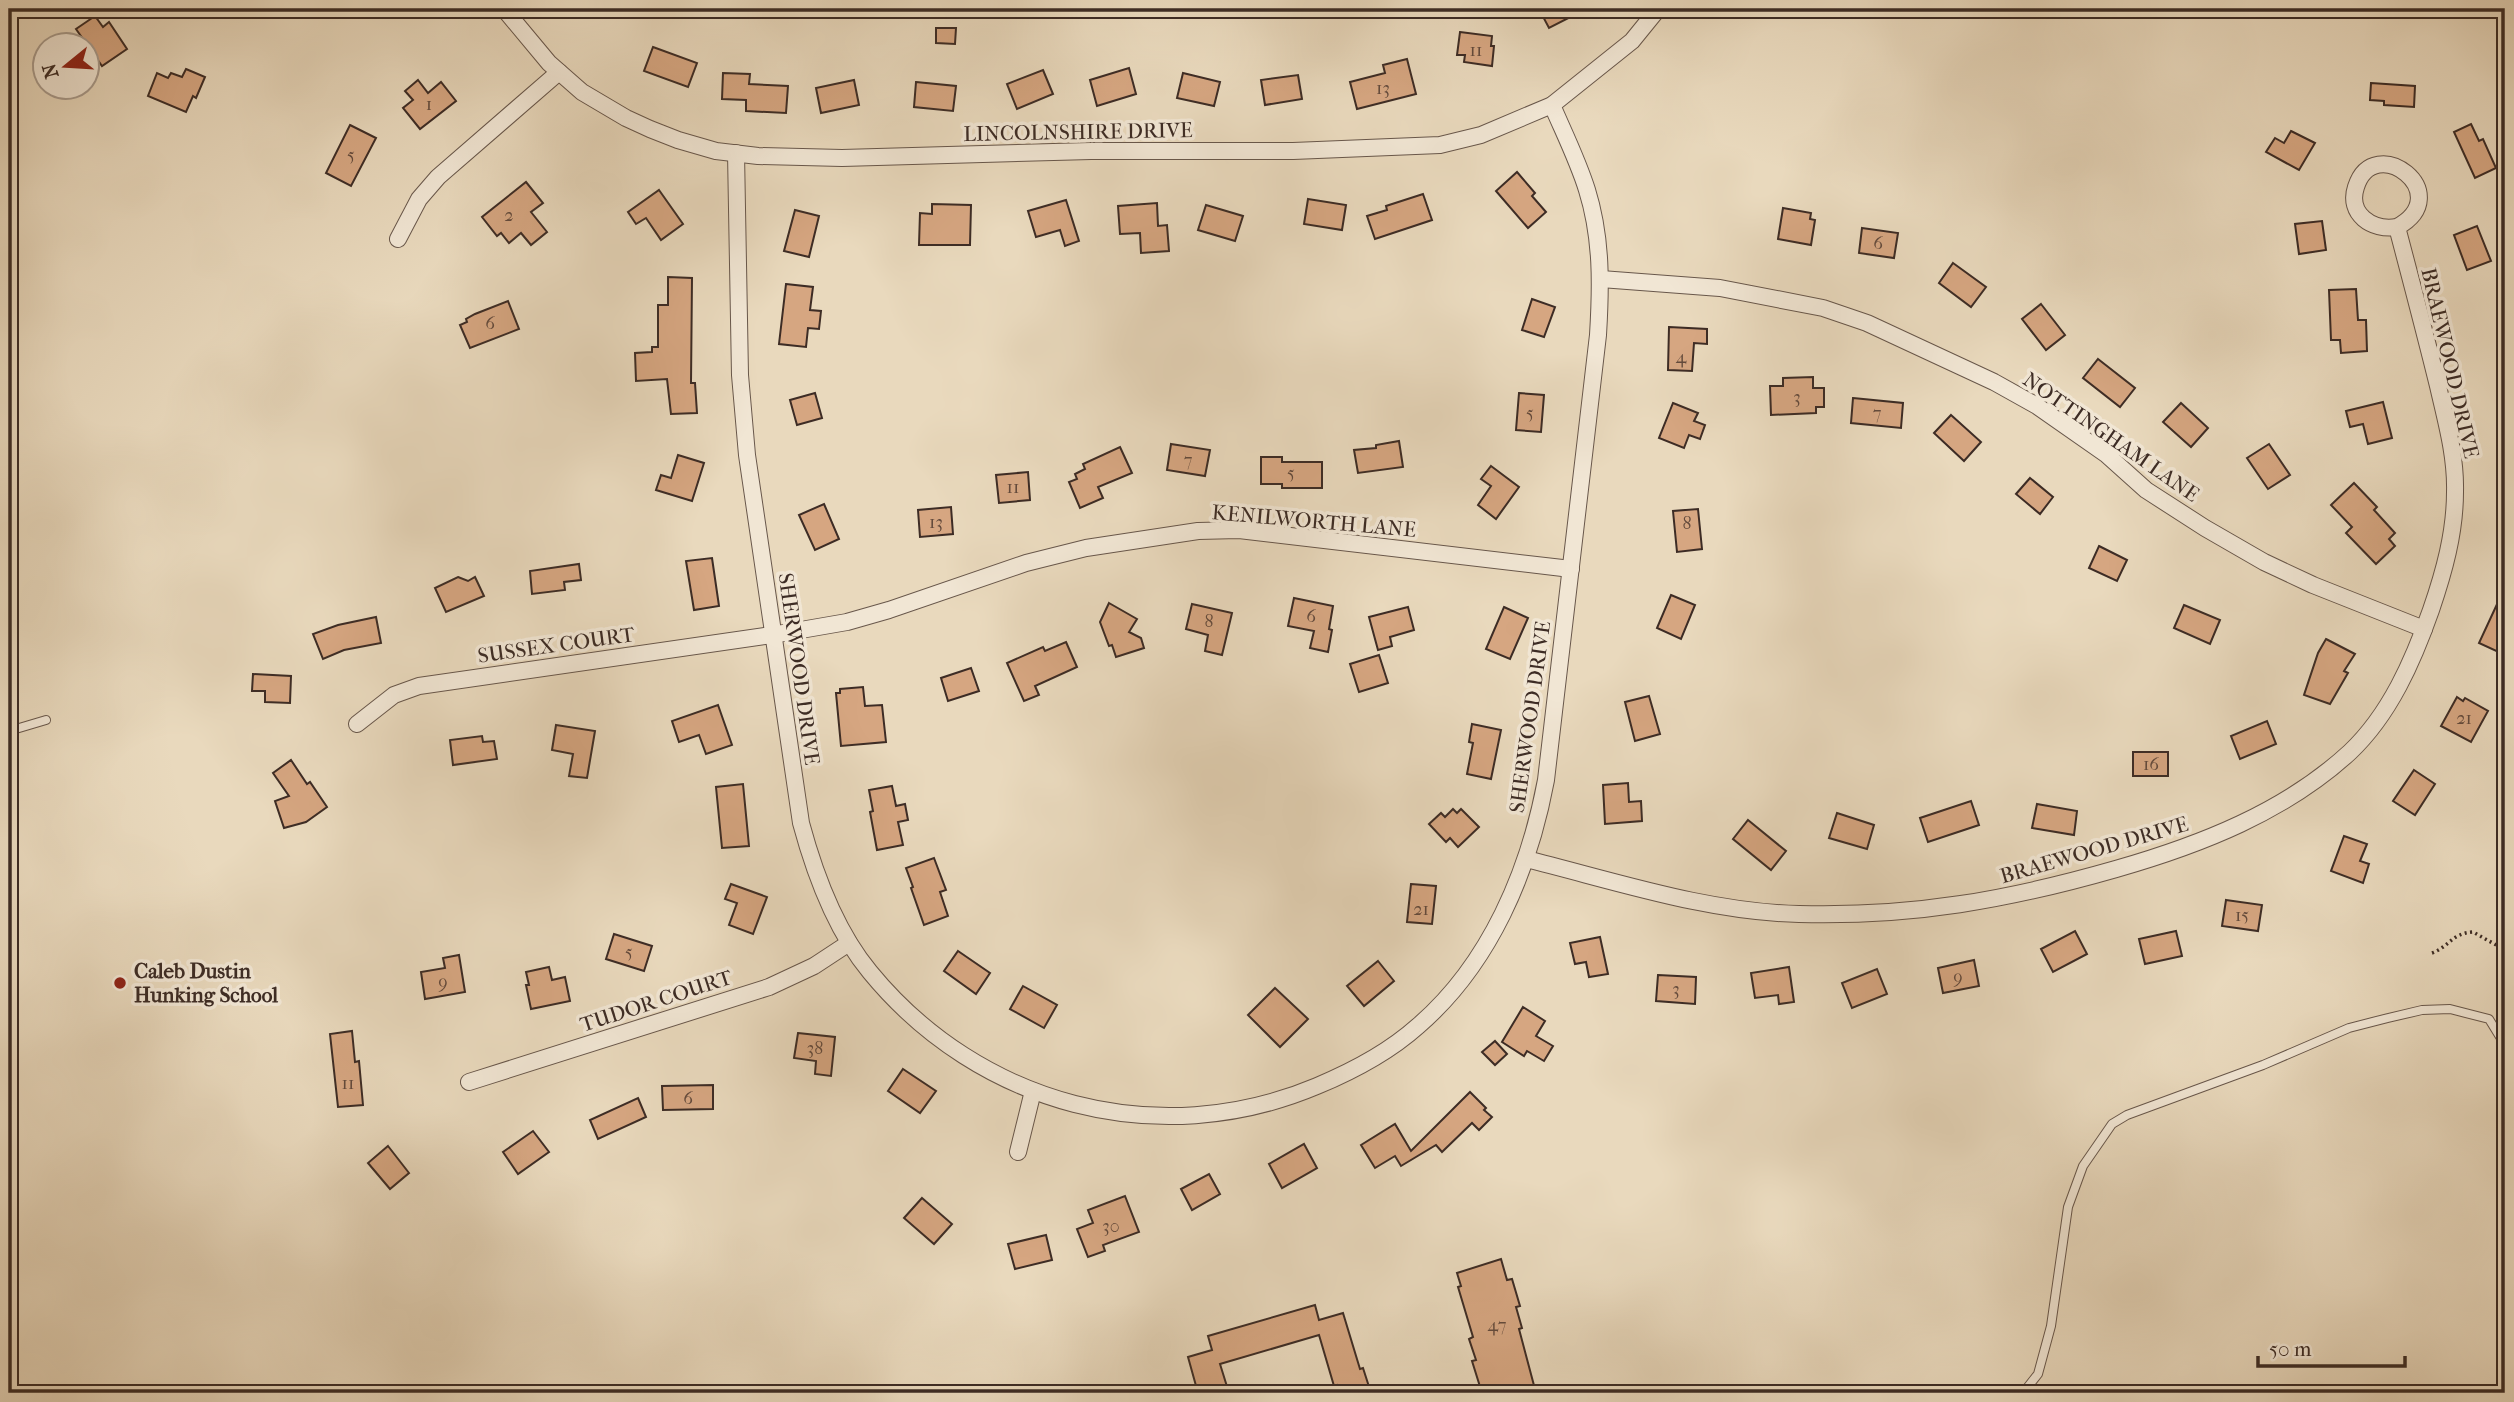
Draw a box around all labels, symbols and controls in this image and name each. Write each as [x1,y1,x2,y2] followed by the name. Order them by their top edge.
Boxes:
[32,32,102,102] north arrow
[1470,40,1482,61] house number: 11
[38,60,63,81] text: N
[1376,78,1390,99] house number: 13
[426,94,432,115] house number: 1
[963,118,1193,146] street label: LINCOLNSHIRE DRIVE
[347,145,355,166] house number: 5
[504,205,514,226] house number: 2
[1873,233,1883,254] house number: 6
[2416,266,2484,461] street label: BRAEWOOD DRIVE
[485,313,495,334] house number: 6
[1676,347,1687,368] house number: 4
[2018,367,2204,507] street label: NOTTINGHAM LANE
[1793,387,1801,408] house number: 3
[1526,403,1534,424] house number: 5
[1873,403,1882,424] house number: 7
[1184,450,1193,471] house number: 7
[1287,463,1295,484] house number: 5
[1007,477,1019,498] house number: 11
[1211,500,1417,542] street label: KENILWORTH LANE
[929,512,943,533] house number: 13
[1682,513,1692,534] house number: 8
[774,571,824,767] street label: SHERWOOD DRIVE
[1306,606,1316,627] house number: 6
[1204,611,1214,632] house number: 8
[1505,619,1555,815] street label: SHERWOOD DRIVE
[476,622,637,668] street label: SUSSEX COURT
[2456,708,2472,729] house number: 21
[2143,754,2159,775] house number: 16
[1997,812,2191,888] street label: BRAEWOOD DRIVE
[1413,899,1429,920] house number: 21
[2235,905,2249,926] house number: 15
[625,942,633,963] house number: 5
[134,959,278,1007] place label: Caleb Dustin Hunking School
[577,965,736,1037] street label: TUDOR COURT
[1953,967,1963,988] house number: 9
[438,972,448,993] house number: 9
[112,975,128,991] marker: Caleb Dustin Hunking School
[1672,979,1680,1000] house number: 3
[807,1038,823,1059] house number: 38
[342,1073,354,1094] house number: 11
[683,1088,693,1109] house number: 6
[1102,1216,1120,1237] house number: 30
[1488,1315,1507,1336] house number: 47
[2258,1325,2406,1369] scale bar
[2269,1337,2312,1361] text: 50 m

